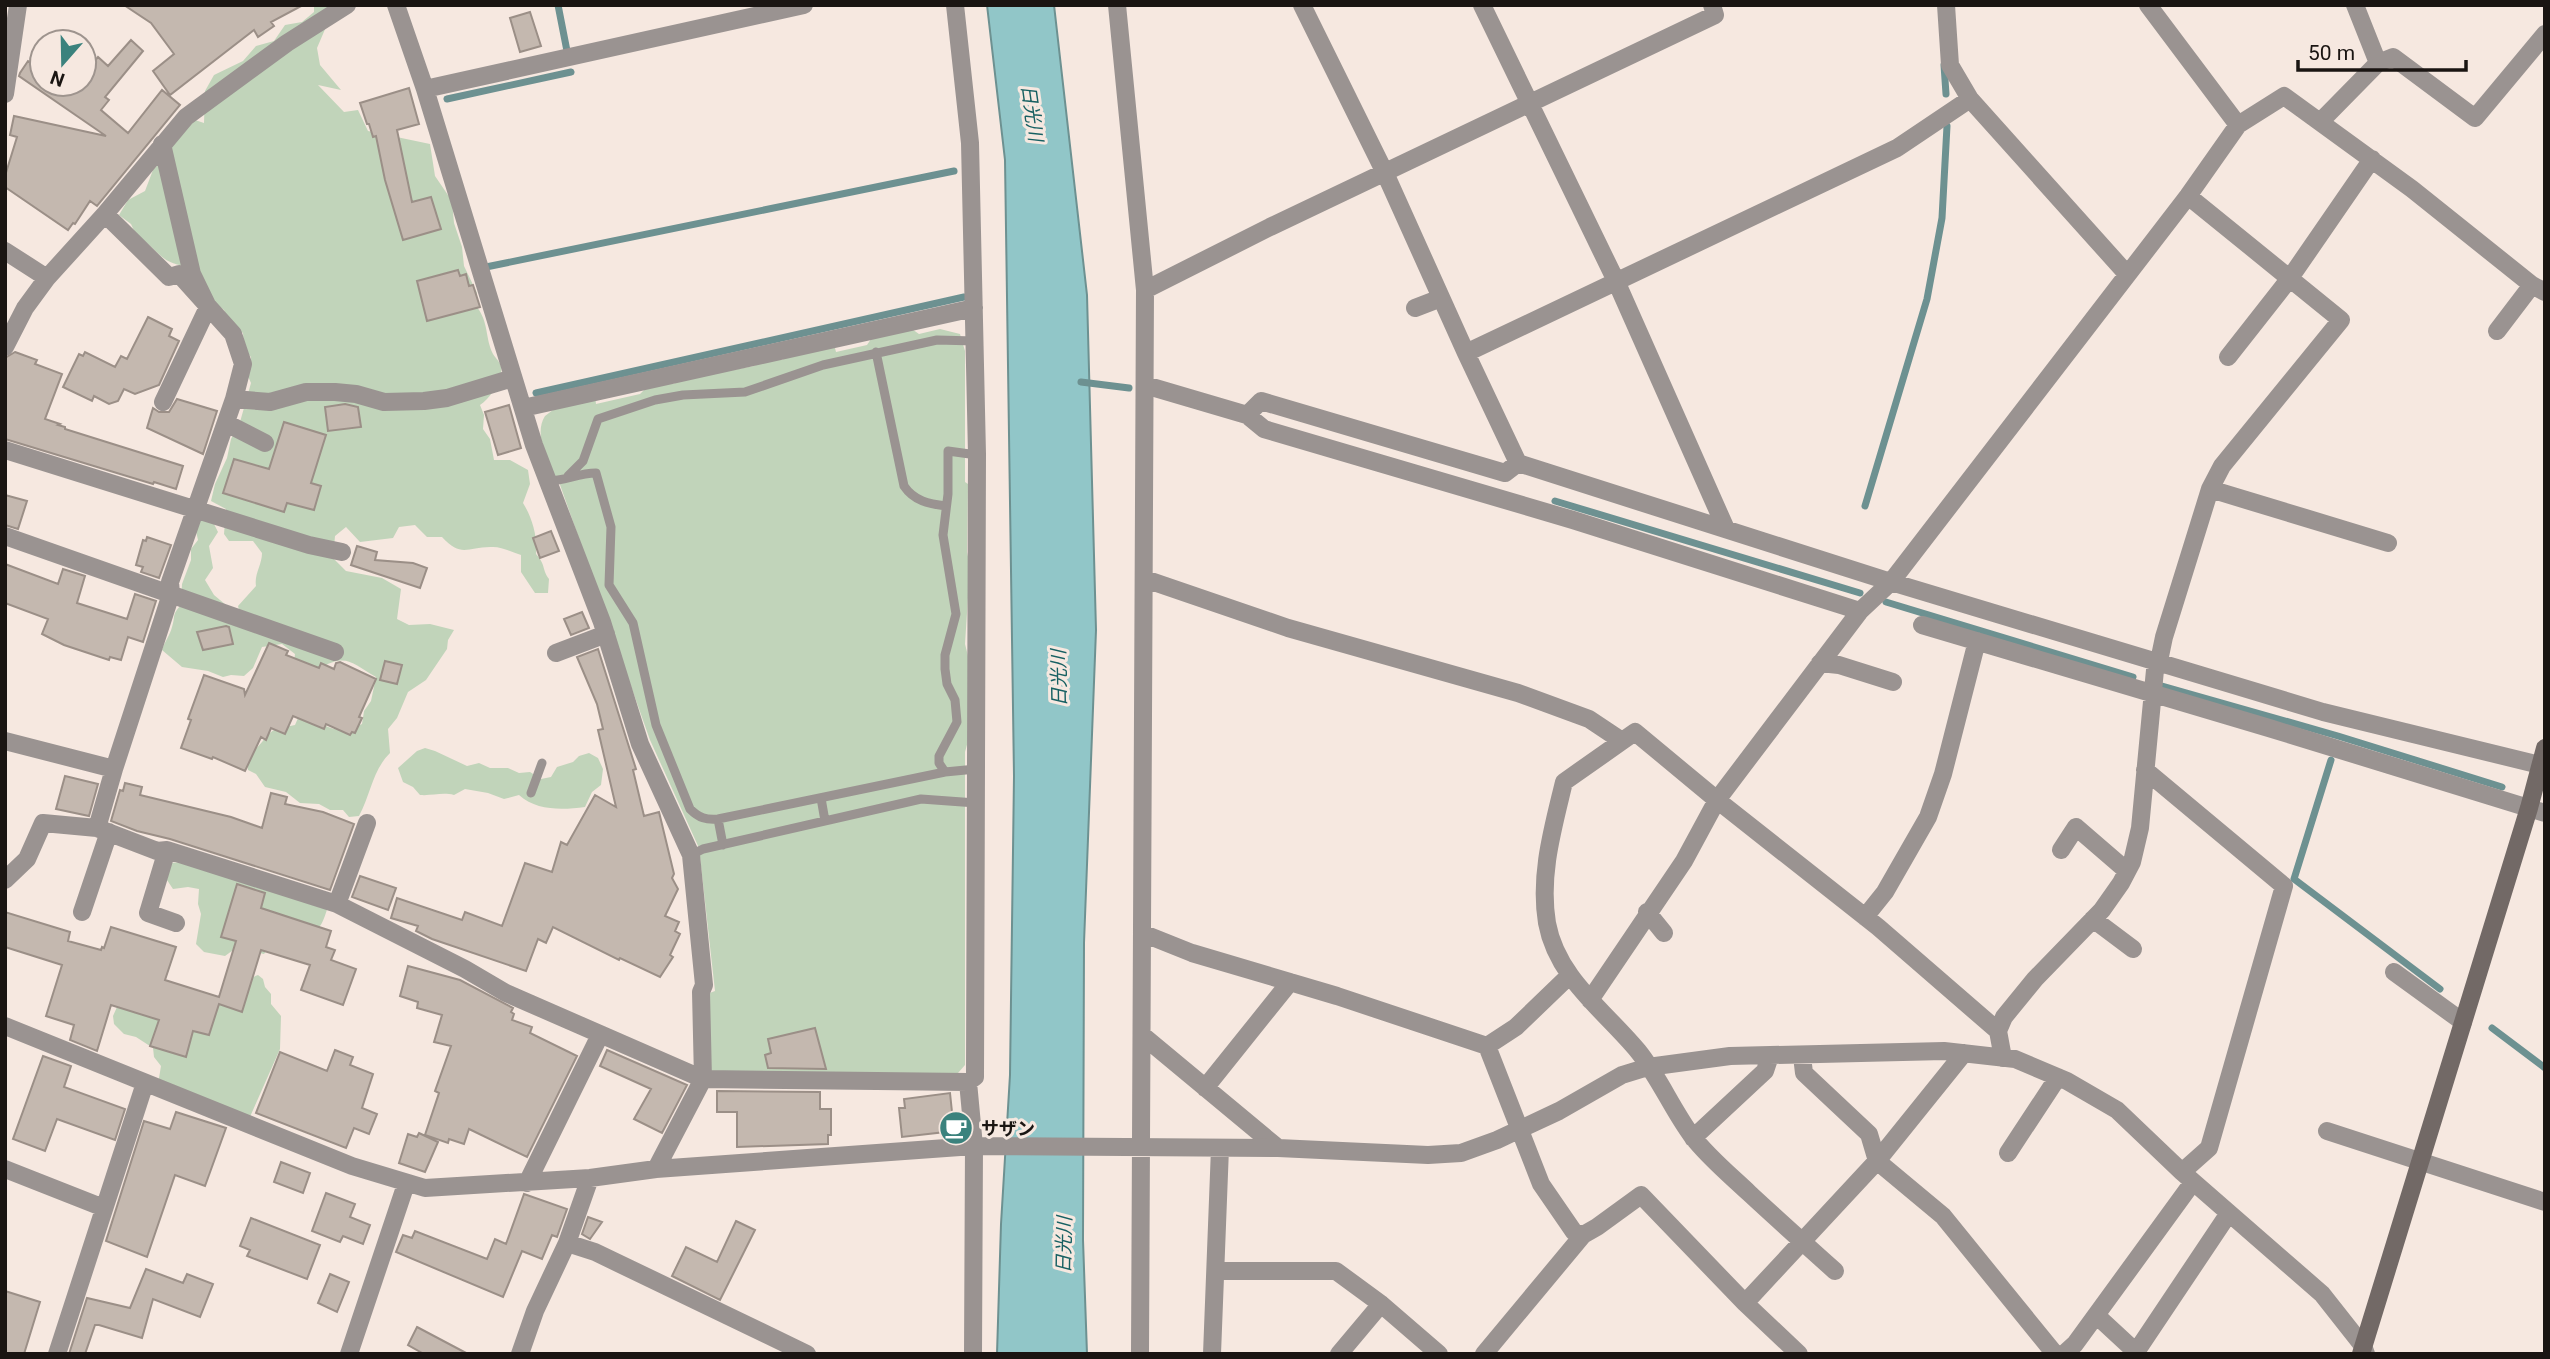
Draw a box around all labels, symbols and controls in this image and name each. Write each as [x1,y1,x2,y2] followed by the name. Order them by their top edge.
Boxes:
[28,28,98,98] north arrow
[2298,28,2466,72] scale bar
[2308,41,2355,65] text: 50 m
[47,65,68,92] text: N
[1017,83,1048,145] water label: 日光川
[1047,647,1071,707] water label: 日光川
[937,1109,975,1147] cafe icon: サザン
[981,1118,1035,1139] place label: サザン
[1052,1214,1076,1274] water label: 日光川

